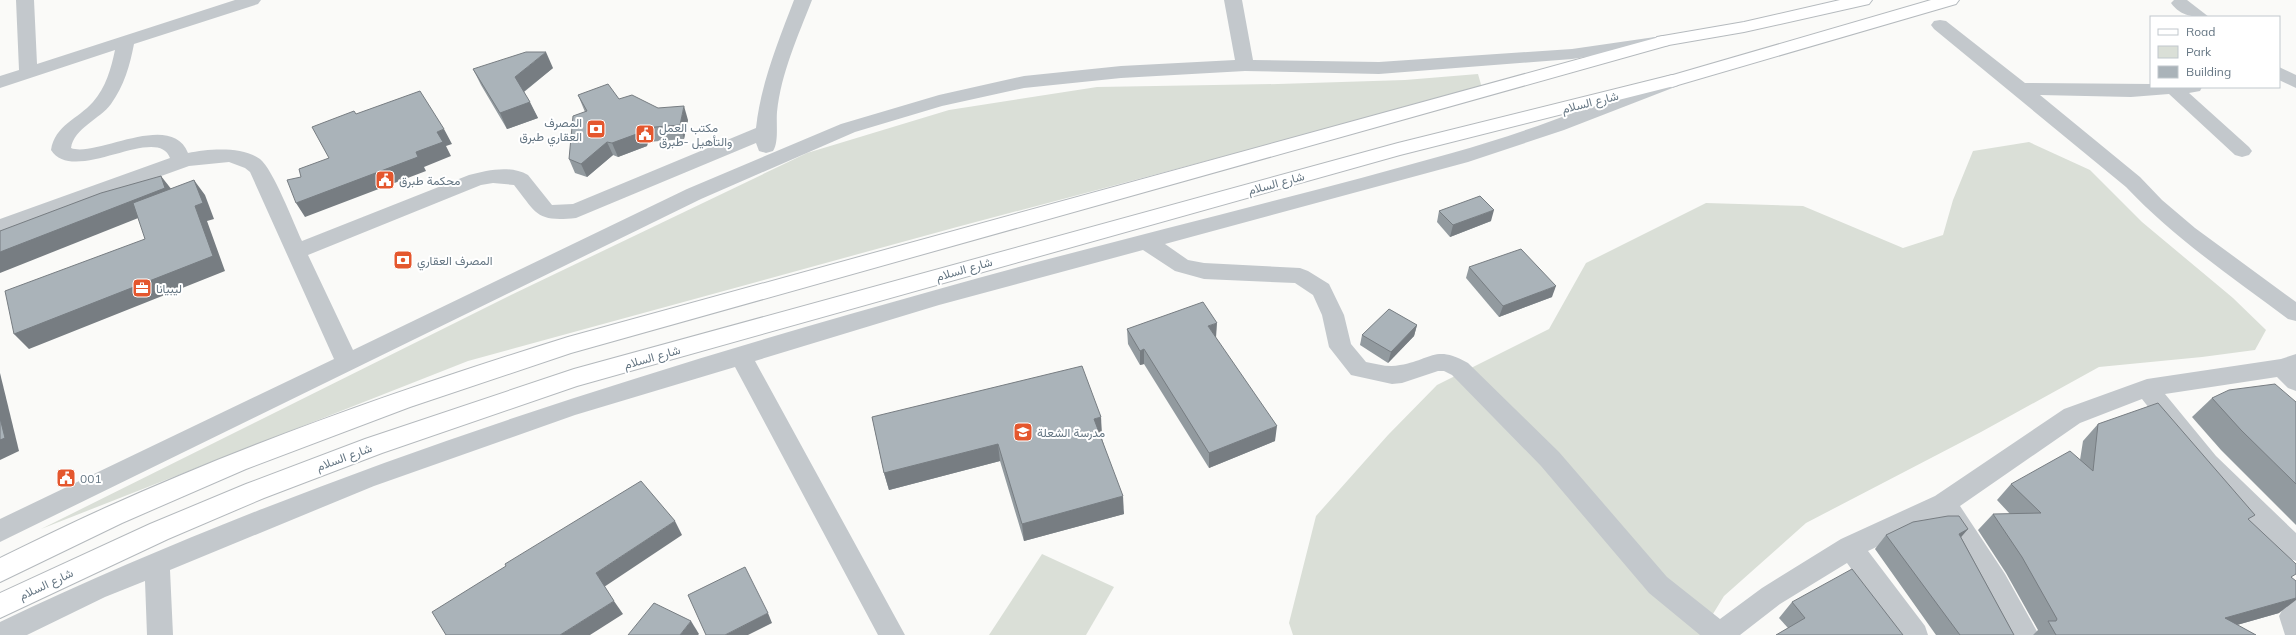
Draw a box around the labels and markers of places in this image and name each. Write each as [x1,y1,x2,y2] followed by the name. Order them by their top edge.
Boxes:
[520,115,582,147] place label: المصرف العقاري طبرق
[585,118,607,140] bank icon: المصرف العقاري طبرق
[659,120,732,150] place label: مكتب العمل والتأهيل -طبرق
[634,123,656,145] public building icon: مكتب العمل والتأهيل -طبرق
[374,169,396,191] public building icon: محكمة طبرق
[399,173,461,189] place label: محكمة طبرق
[392,249,414,271] bank icon: المصرف العقاري
[417,253,493,271] place label: المصرف العقاري
[131,277,153,299] office icon: ليبيانا
[156,281,182,296] place label: ليبيانا
[1012,421,1034,443] school or university icon: مدرسة الشعلة
[1037,425,1105,441] place label: مدرسة الشعلة
[55,467,77,489] public building icon: 001
[80,471,102,486] place label: 001

